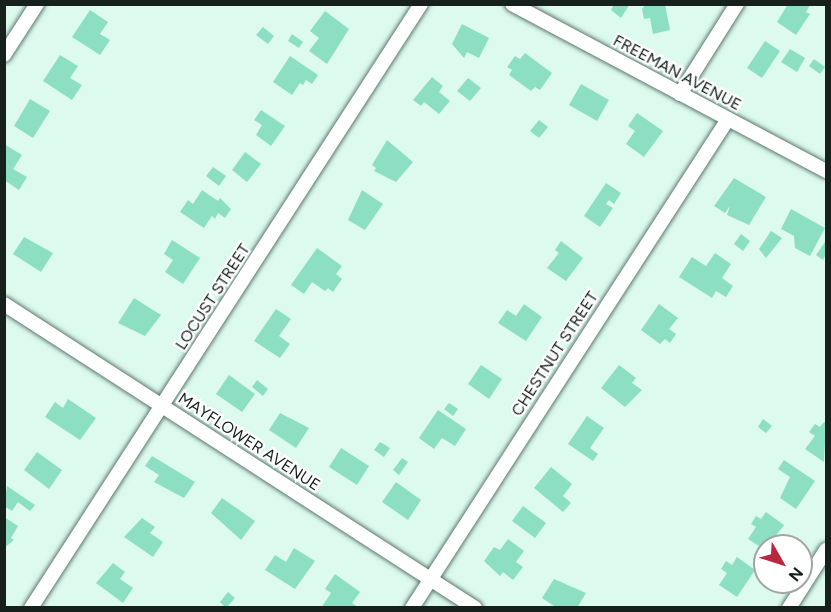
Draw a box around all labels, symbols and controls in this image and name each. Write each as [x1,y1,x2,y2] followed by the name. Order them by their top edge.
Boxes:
[610,31,744,115] street label: FREEMAN AVENUE
[172,240,254,354] street label: LOCUST STREET
[508,288,602,420] street label: CHESTNUT STREET
[174,389,324,495] street label: MAYFLOWER AVENUE
[753,534,813,594] north arrow
[785,564,807,585] text: N

